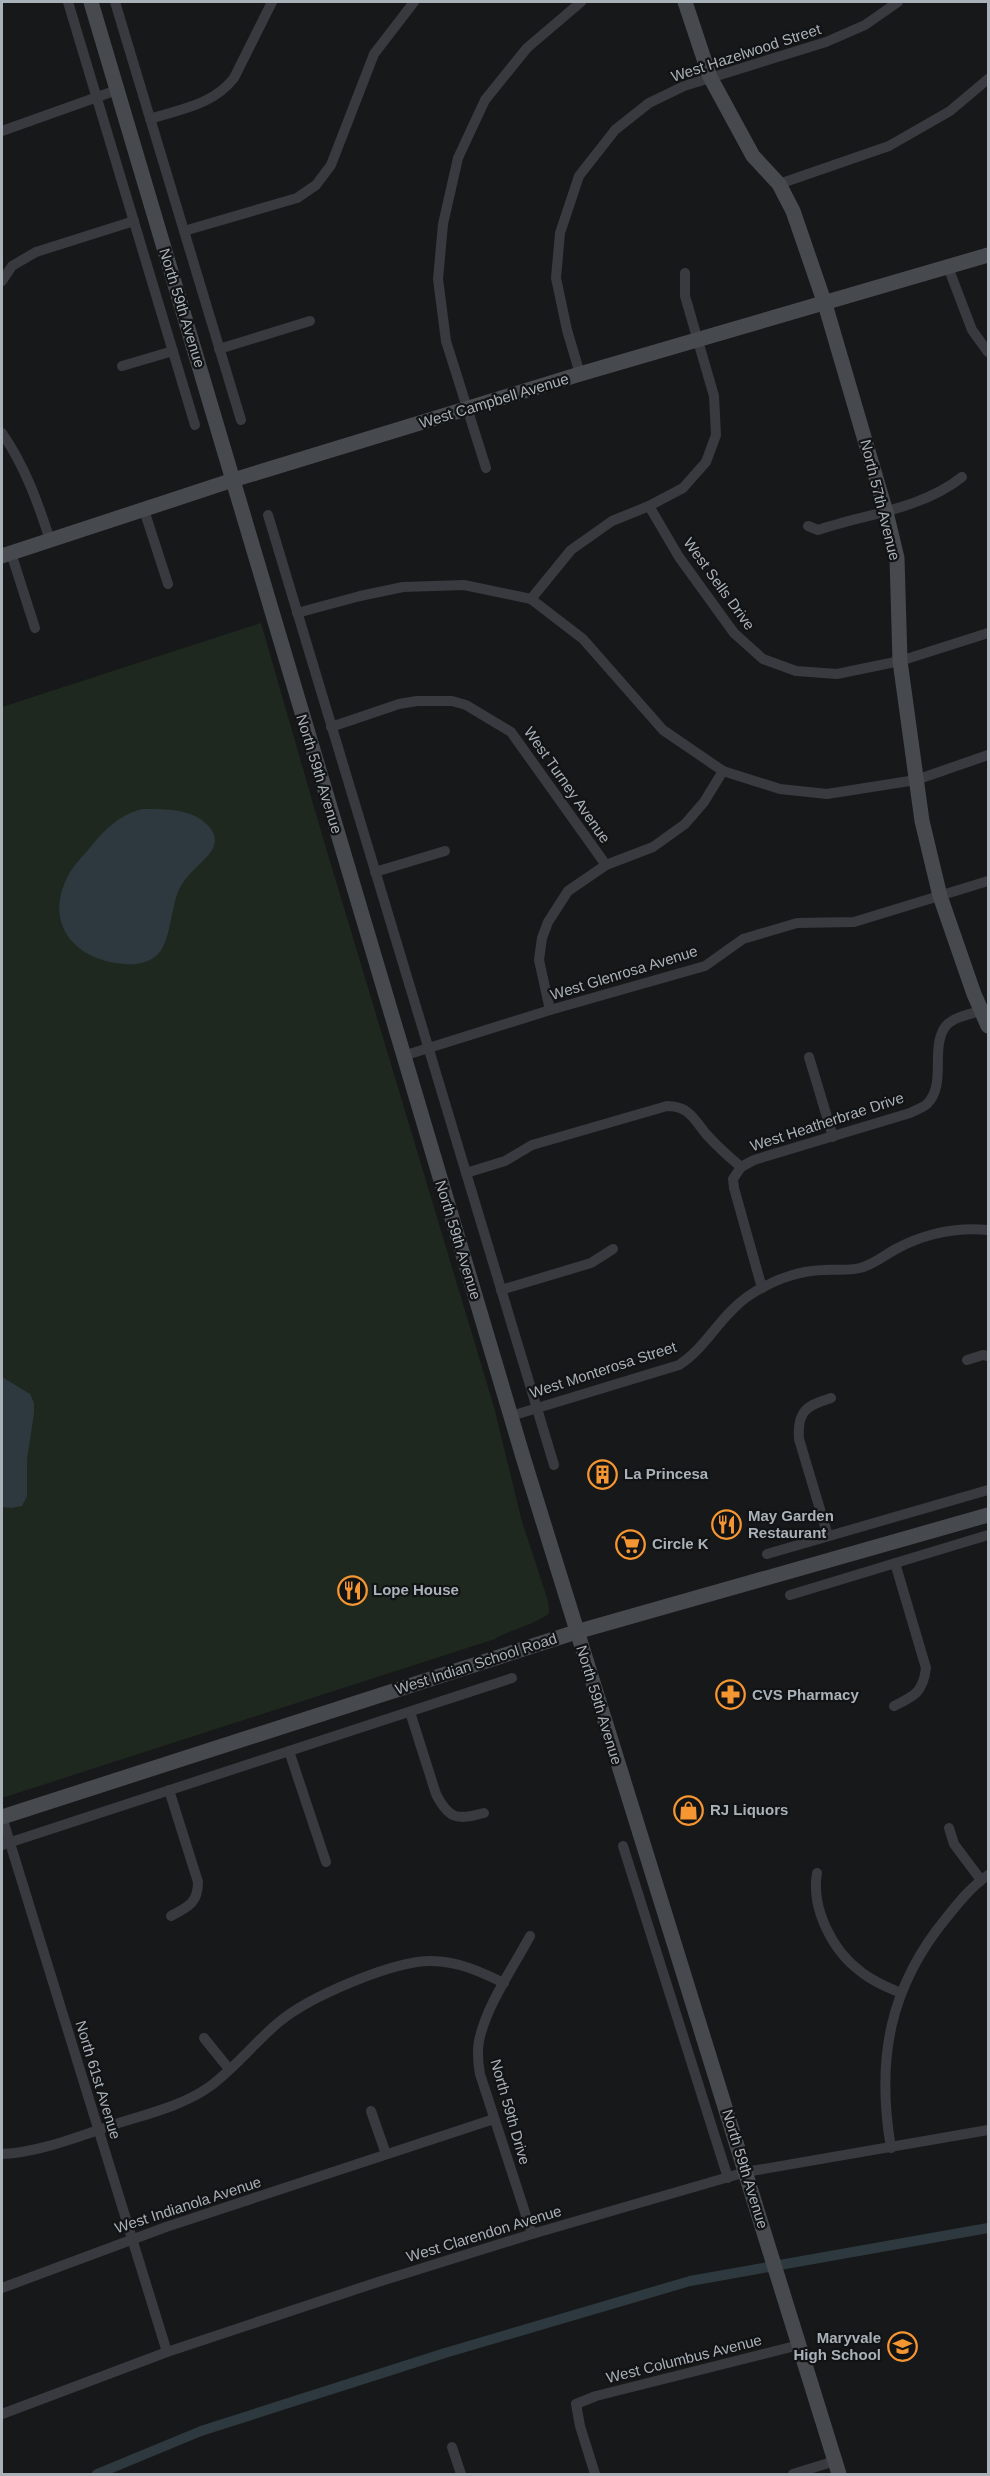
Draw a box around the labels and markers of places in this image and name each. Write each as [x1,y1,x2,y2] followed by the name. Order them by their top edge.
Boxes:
[587,1458,619,1490] building icon: La Princesa
[624,1465,709,1482] place label: La Princesa
[748,1507,834,1541] place label: May Garden Restaurant
[711,1509,743,1541] restaurant icon: May Garden Restaurant
[615,1528,647,1560] supermarket icon: Circle K
[652,1535,709,1552] place label: Circle K
[336,1574,368,1606] restaurant icon: Lope House
[373,1581,459,1598] place label: Lope House
[715,1679,747,1711] pharmacy icon: CVS Pharmacy
[752,1686,859,1703] place label: CVS Pharmacy
[673,1794,705,1826] shop icon: RJ Liquors
[710,1801,788,1818] place label: RJ Liquors
[794,2329,881,2363] place label: Maryvale High School
[886,2331,918,2363] school or university icon: Maryvale High School

